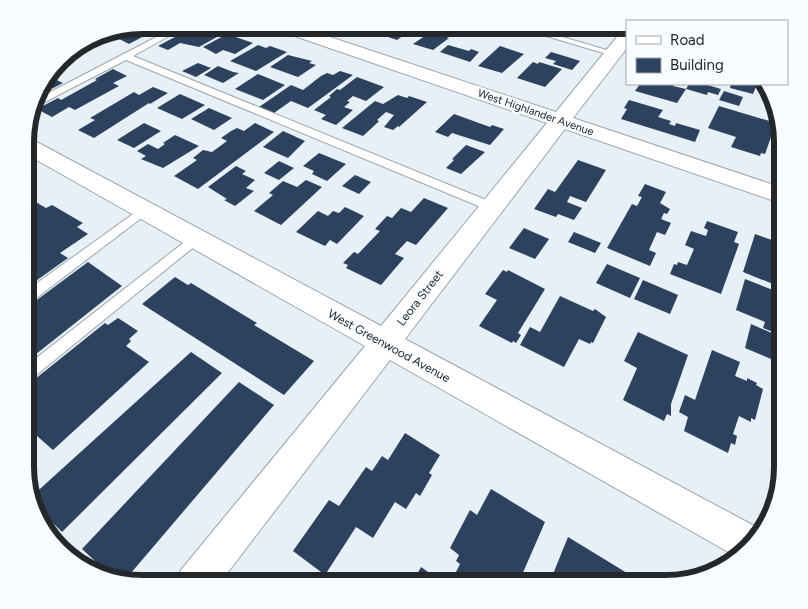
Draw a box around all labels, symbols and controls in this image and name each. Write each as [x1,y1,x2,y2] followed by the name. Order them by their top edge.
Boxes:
[626,20,788,85] legend
[670,31,705,49] text: Road
[670,56,724,74] text: Building
[476,87,596,138] street label: West Highlander Avenue
[394,267,446,329] street label: Leora Street
[326,307,453,386] street label: West Greenwood Avenue

